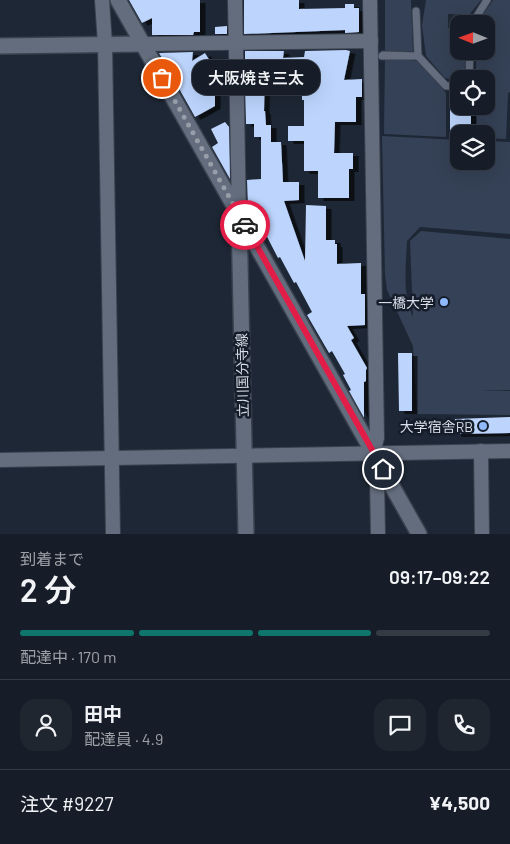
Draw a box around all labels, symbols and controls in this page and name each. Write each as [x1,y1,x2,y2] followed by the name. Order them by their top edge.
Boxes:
[450,15,495,60] north arrow
[450,15,495,170] map controls
[141,57,183,99] pin
[192,60,320,96] callout: 大阪焼き三太
[148,64,176,92] icon: bag
[208,68,304,87] text: 大阪焼き三太
[450,70,495,115] button: locate
[450,125,495,170] button: layers
[220,200,270,250] courier
[231,211,259,239] icon: car
[378,294,434,311] place label: 一橋大学
[438,296,450,308] marker: 一橋大学
[233,333,251,417] street label: 立川国分寺線
[400,418,473,435] place label: 大学宿舎RB
[477,420,489,432] marker: 大学宿舎RB
[362,448,404,490] pin
[369,455,397,483] icon: home
[20,549,84,568] text: 到着まで
[389,565,490,588] text: 09:17–09:22
[20,570,76,608] text: 2 分
[20,647,116,666] text: 配達中 · 170 m
[20,699,72,751] button: person
[374,699,426,751] button: chat
[438,699,490,751] button: phone
[84,702,122,725] text: 田中
[84,729,163,748] text: 配達員 · 4.9
[429,791,490,814] text: ¥4,500
[20,792,114,815] text: 注文 #9227

